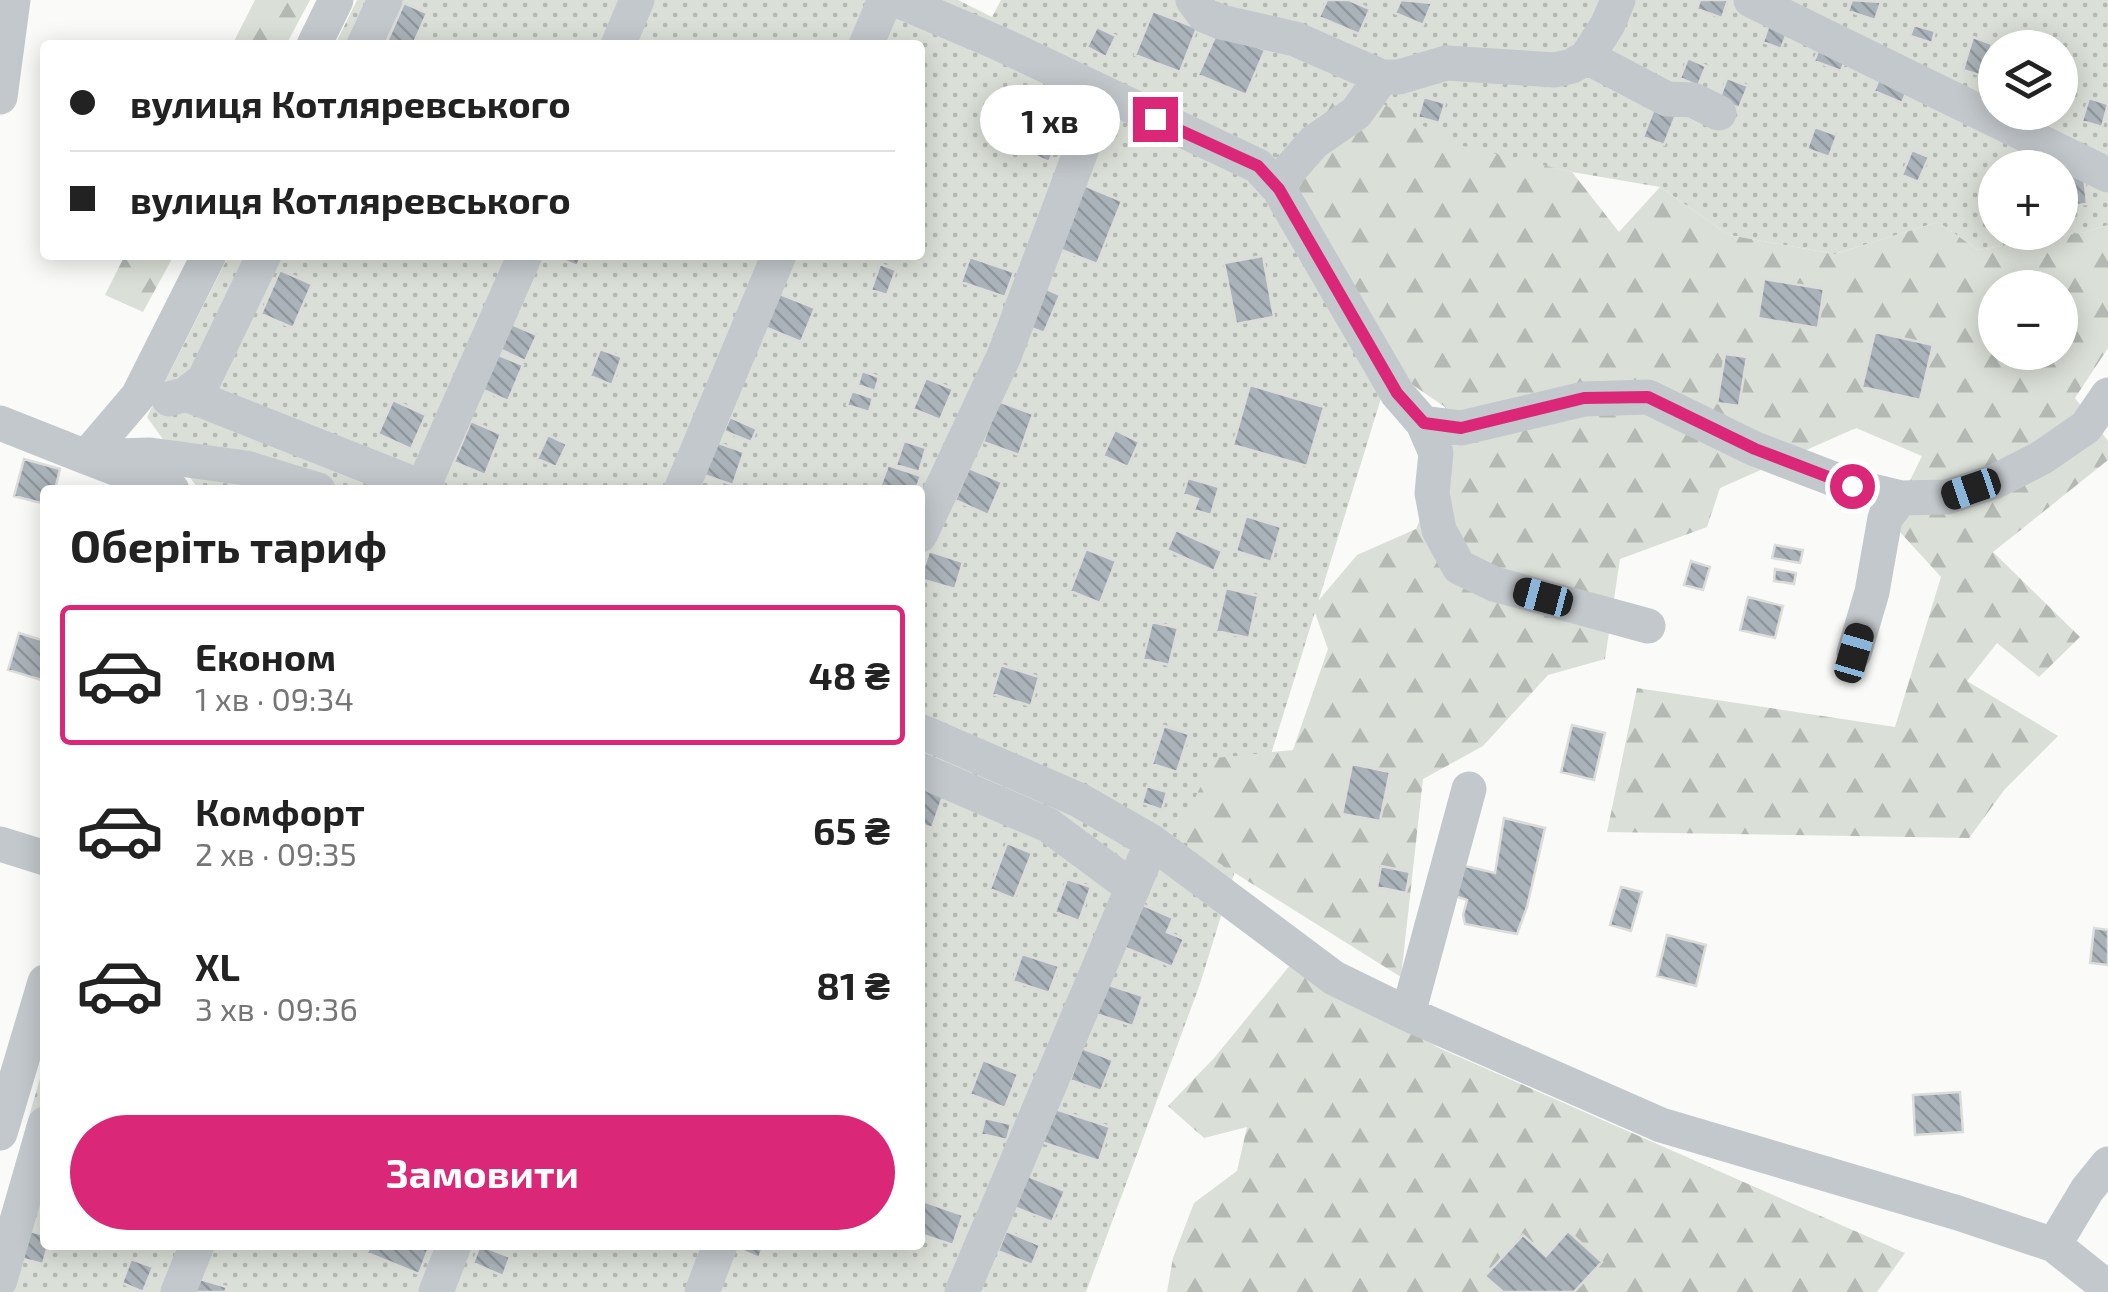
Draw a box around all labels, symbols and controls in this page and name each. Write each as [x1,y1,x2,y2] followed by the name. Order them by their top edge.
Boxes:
[1978,30,2078,370] map controls
[1978,30,2078,130] button: layers
[130,80,571,126] text: вулиця Котляревського
[980,84,1120,154] callout: 1 хв
[1133,97,1178,142] route end
[1021,101,1079,139] text: 1 хв
[1978,150,2078,250] button: +
[130,176,571,222] text: вулиця Котляревського
[1978,270,2078,370] button: −
[1830,464,1875,509] route start
[1938,465,2004,513] car
[70,518,387,572] text: Оберіть тариф
[1510,575,1576,619] car
[1831,620,1877,686] car
[75,630,165,720] icon: car
[195,633,336,679] text: Економ
[809,652,890,698] text: 48 ₴
[195,679,354,717] text: 1 хв · 09:34
[75,785,165,875] icon: car
[195,788,365,834] text: Комфорт
[813,807,890,853] text: 65 ₴
[195,834,357,872] text: 2 хв · 09:35
[75,940,165,1030] icon: car
[195,943,240,989] text: XL
[816,962,890,1008] text: 81 ₴
[195,989,358,1027] text: 3 хв · 09:36
[70,1115,895,1230] button: Замовити

